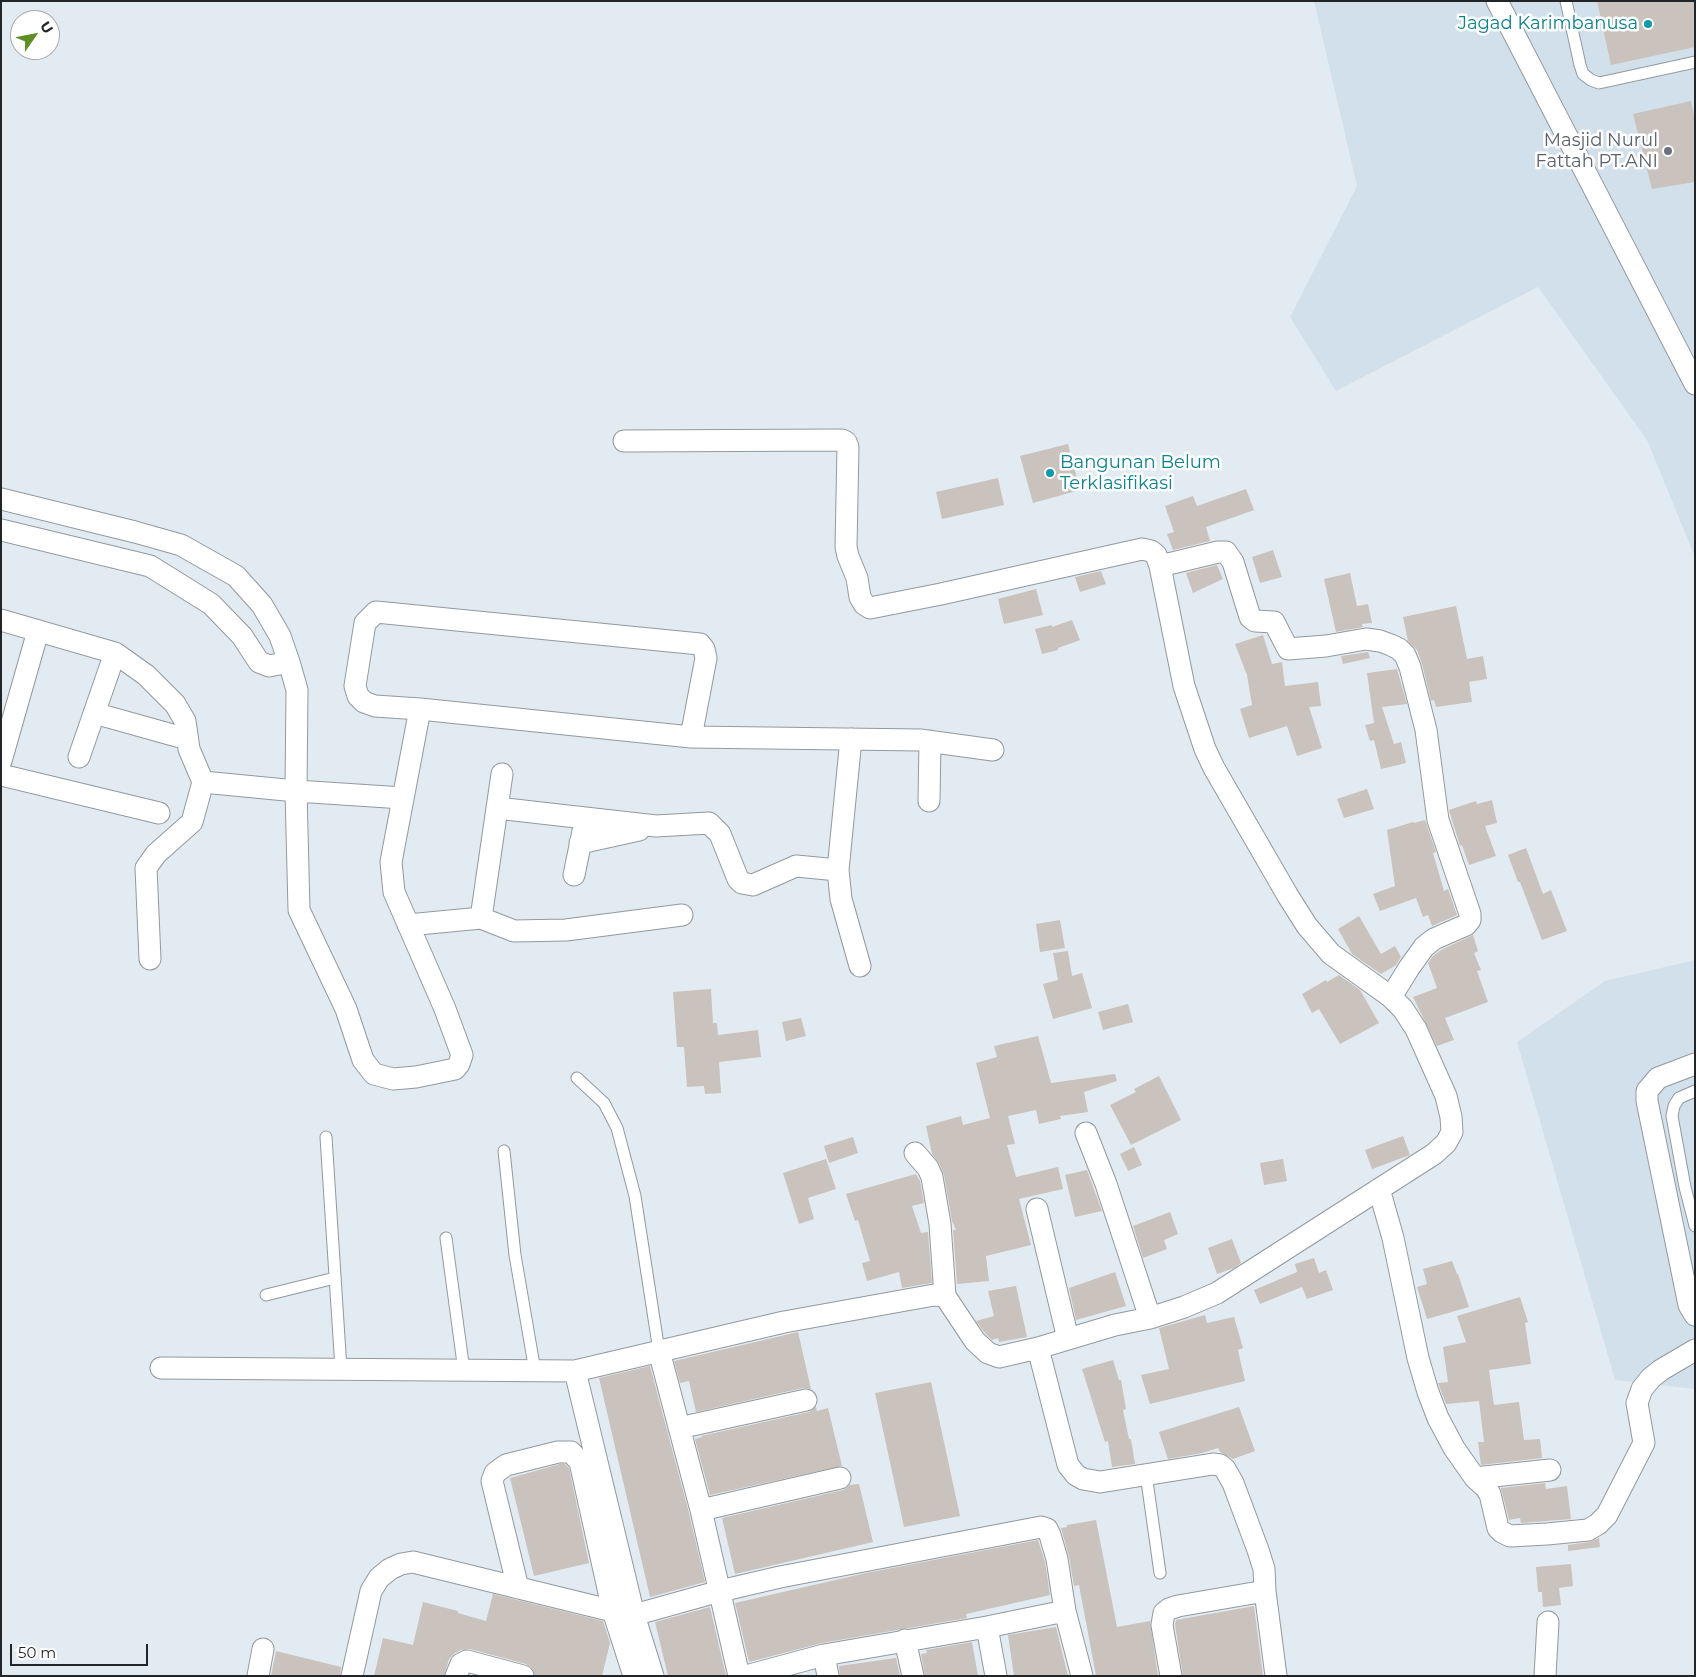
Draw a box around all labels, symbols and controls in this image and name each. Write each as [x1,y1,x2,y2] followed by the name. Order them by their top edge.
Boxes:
[10,10,60,60] north arrow
[1458,13,1638,35] place label: Jagad Karimbanusa
[36,18,57,37] text: U
[1642,18,1654,30] marker: Jagad Karimbanusa
[1535,130,1658,172] place label: Masjid Nurul Fattah PT.ANI
[1662,145,1674,157] marker: Masjid Nurul Fattah PT.ANI
[1060,452,1221,494] place label: Bangunan Belum Terklasifikasi
[1044,467,1056,479] marker: Bangunan Belum Terklasifikasi
[12,1634,150,1666] scale bar
[18,1643,56,1662] text: 50 m

